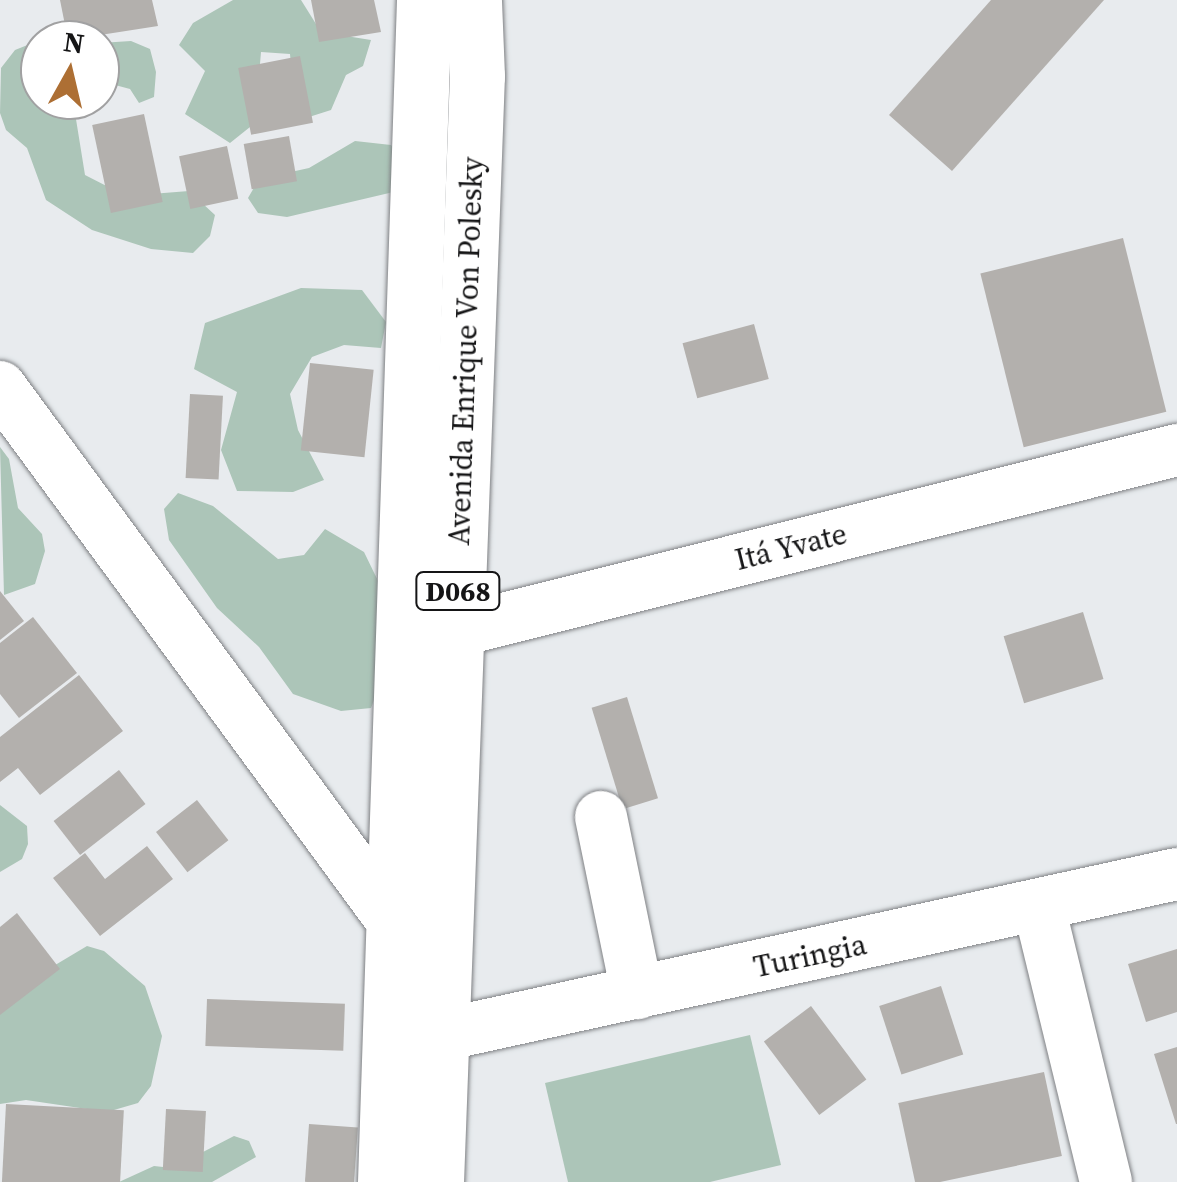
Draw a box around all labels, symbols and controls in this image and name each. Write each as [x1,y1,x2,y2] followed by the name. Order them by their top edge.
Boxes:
[20,20,120,120] north arrow
[61,22,87,63] text: N
[441,156,491,546] street label: Avenida Enrique Von Polesky
[731,516,851,578] street label: Itá Yvate
[413,568,503,614] road number: D068
[750,926,870,986] street label: Turingia

